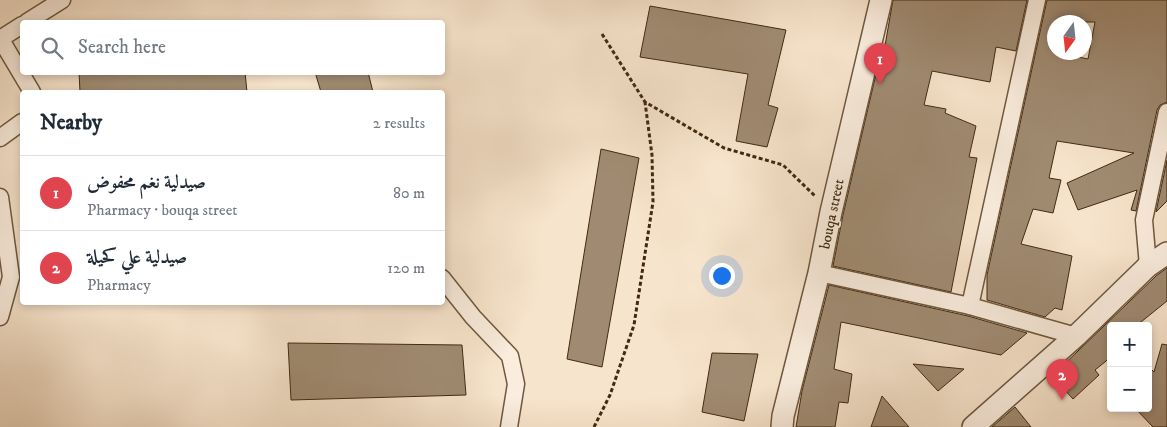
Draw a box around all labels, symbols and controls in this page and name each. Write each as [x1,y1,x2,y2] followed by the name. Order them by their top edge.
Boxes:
[1047,15,1092,60] north arrow
[20,20,445,75] search box
[38,34,66,62] icon: search
[78,36,166,59] text: Search here
[864,43,896,84] pin: 1
[40,110,102,136] text: Nearby
[373,113,425,133] text: 2 results
[87,171,206,194] text: صيدلية نغم محفوض
[815,177,849,251] street label: bouqa street
[53,183,59,203] text: 1
[393,183,425,203] text: 80 m
[87,200,237,220] text: Pharmacy · bouqa street
[87,246,187,269] text: صيدلية علي كحيلة
[52,258,60,278] text: 2
[387,258,425,278] text: 120 m
[709,263,735,289] your location
[87,275,151,295] text: Pharmacy
[1107,322,1152,412] map controls
[1107,322,1152,367] button: +
[1046,359,1078,400] pin: 2
[1107,367,1152,412] button: −

